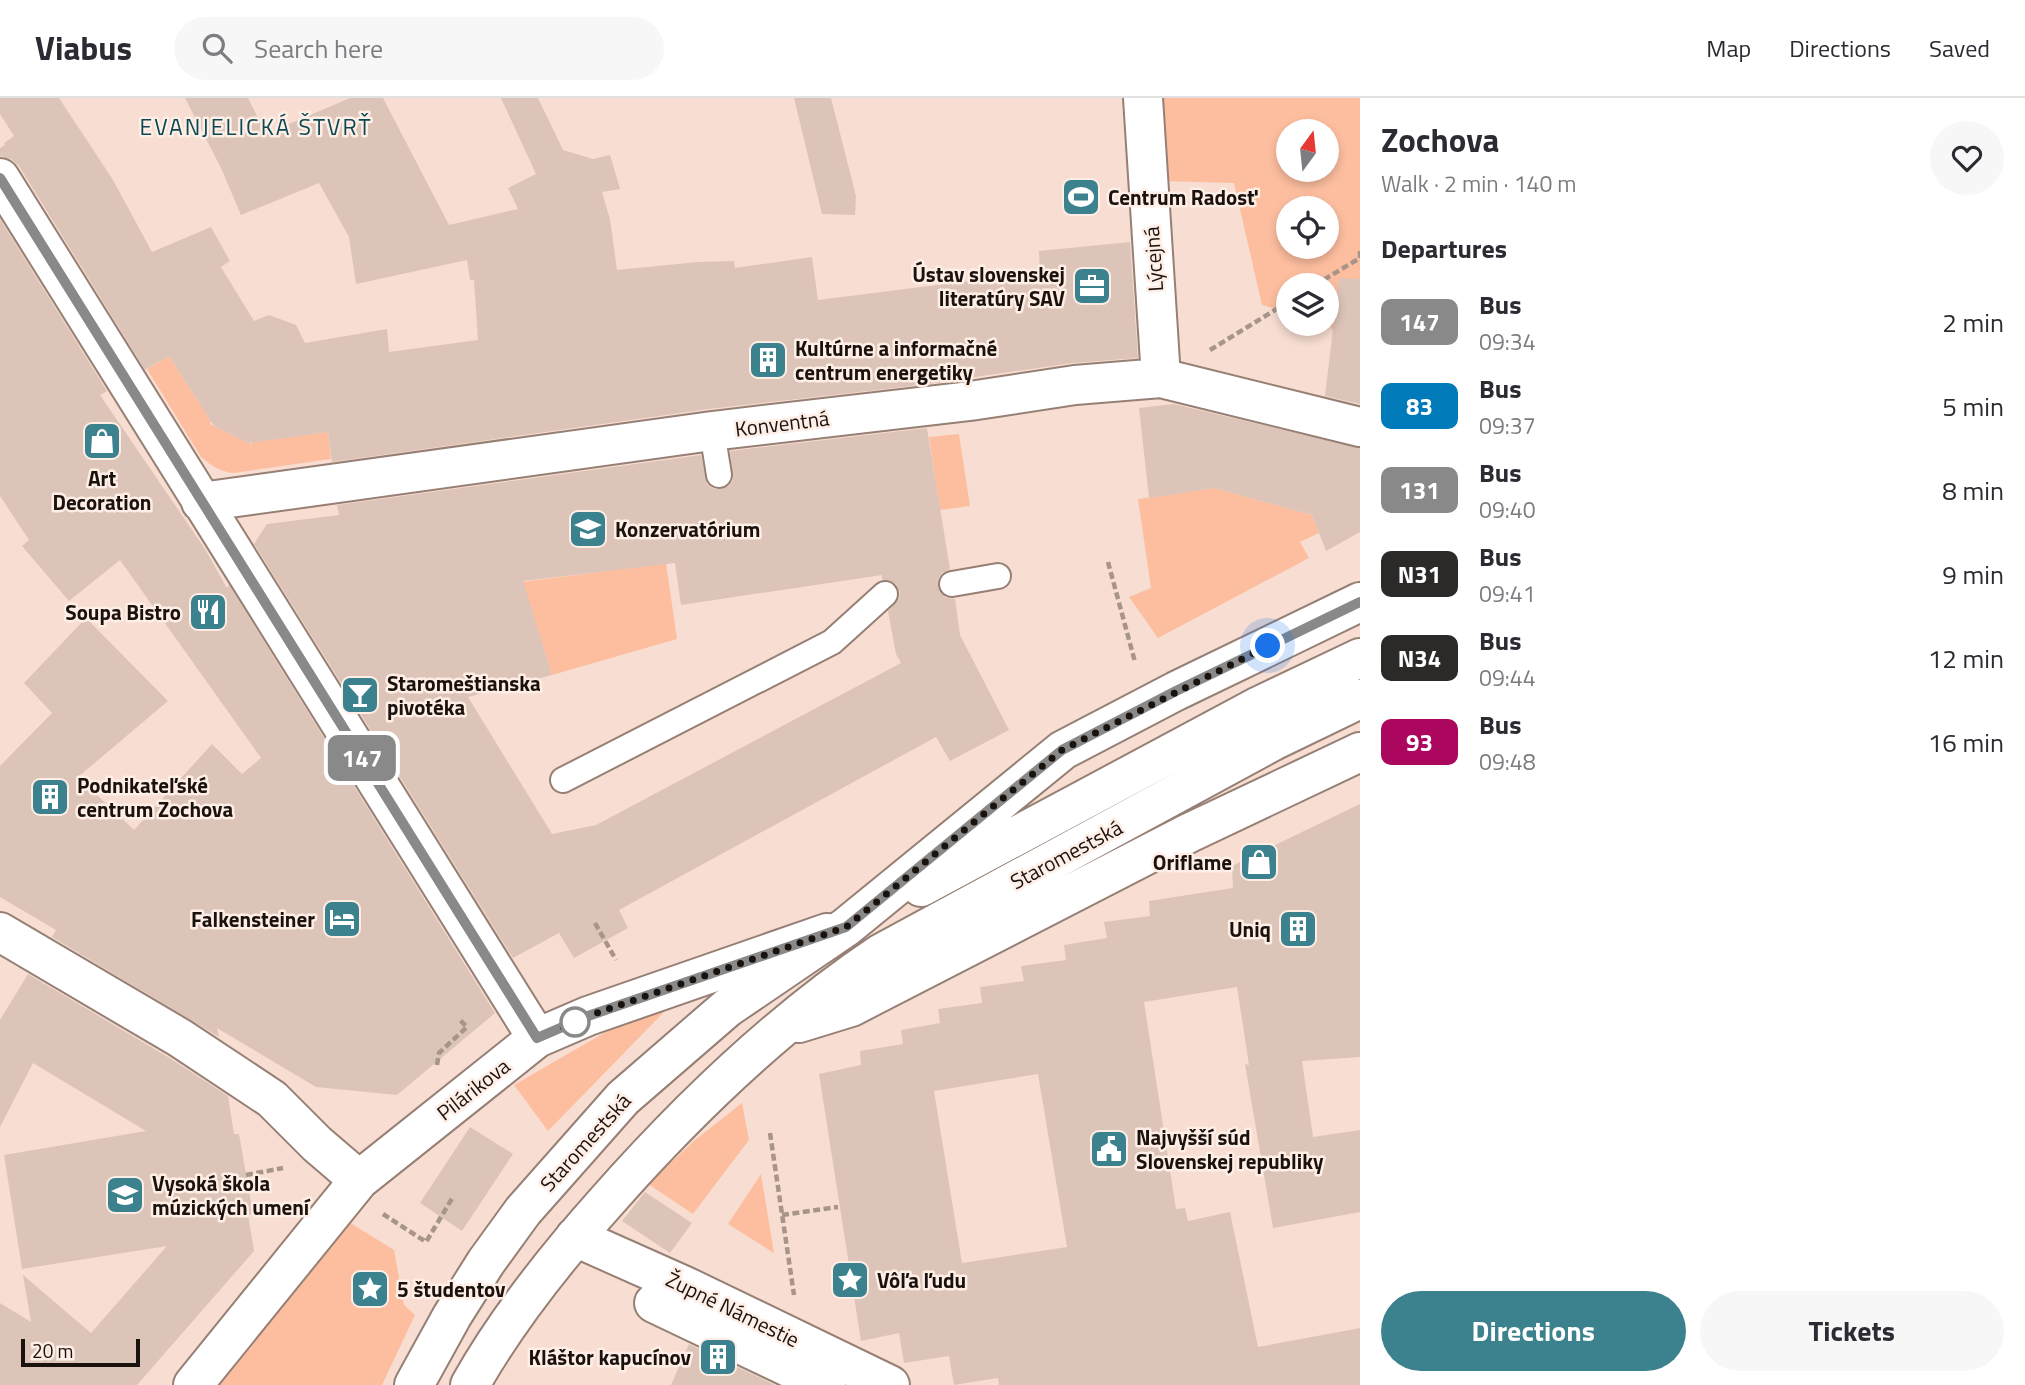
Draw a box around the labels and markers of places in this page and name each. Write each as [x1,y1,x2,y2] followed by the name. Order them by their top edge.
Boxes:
[1060,176,1102,218] sports icon: Centrum Radosť
[1108,181,1258,213] place label: Centrum Radosť
[912,258,1065,314] place label: Ústav slovenskej literatúry SAV
[1071,265,1113,307] office icon: Ústav slovenskej literatúry SAV
[795,332,997,388] place label: Kultúrne a informačné centrum energetiky
[747,339,789,381] building icon: Kultúrne a informačné centrum energetiky
[81,420,123,462] shop icon: Art Decoration
[53,462,151,518] place label: Art Decoration
[567,508,609,550] school or university icon: Konzervatórium
[615,513,760,545] place label: Konzervatórium
[187,591,229,633] restaurant icon: Soupa Bistro
[65,596,181,628] place label: Soupa Bistro
[387,667,541,723] place label: Staromeštianska pivotéka
[339,674,381,716] bar icon: Staromeštianska pivotéka
[77,769,233,825] place label: Podnikateľské centrum Zochova
[29,776,71,818] building icon: Podnikateľské centrum Zochova
[1238,841,1280,883] shop icon: Oriflame
[1153,846,1232,878] place label: Oriflame
[321,898,363,940] hotel icon: Falkensteiner
[191,903,315,935] place label: Falkensteiner
[1277,908,1319,950] building icon: Uniq
[1229,913,1271,945] place label: Uniq
[560,1007,590,1037] unlabelled marker
[1136,1121,1324,1177] place label: Najvyšší súd Slovenskej republiky
[1088,1128,1130,1170] public building icon: Najvyšší súd Slovenskej republiky
[152,1167,311,1223] place label: Vysoká škola múzických umení
[104,1174,146,1216] school or university icon: Vysoká škola múzických umení
[829,1259,871,1301] place icon: Vôľa ľudu
[877,1264,966,1296] place label: Vôľa ľudu
[349,1268,391,1310] place icon: 5 študentov
[397,1273,506,1305] place label: 5 študentov
[697,1336,739,1378] building icon: Kláštor kapucínov
[529,1341,692,1373] place label: Kláštor kapucínov

